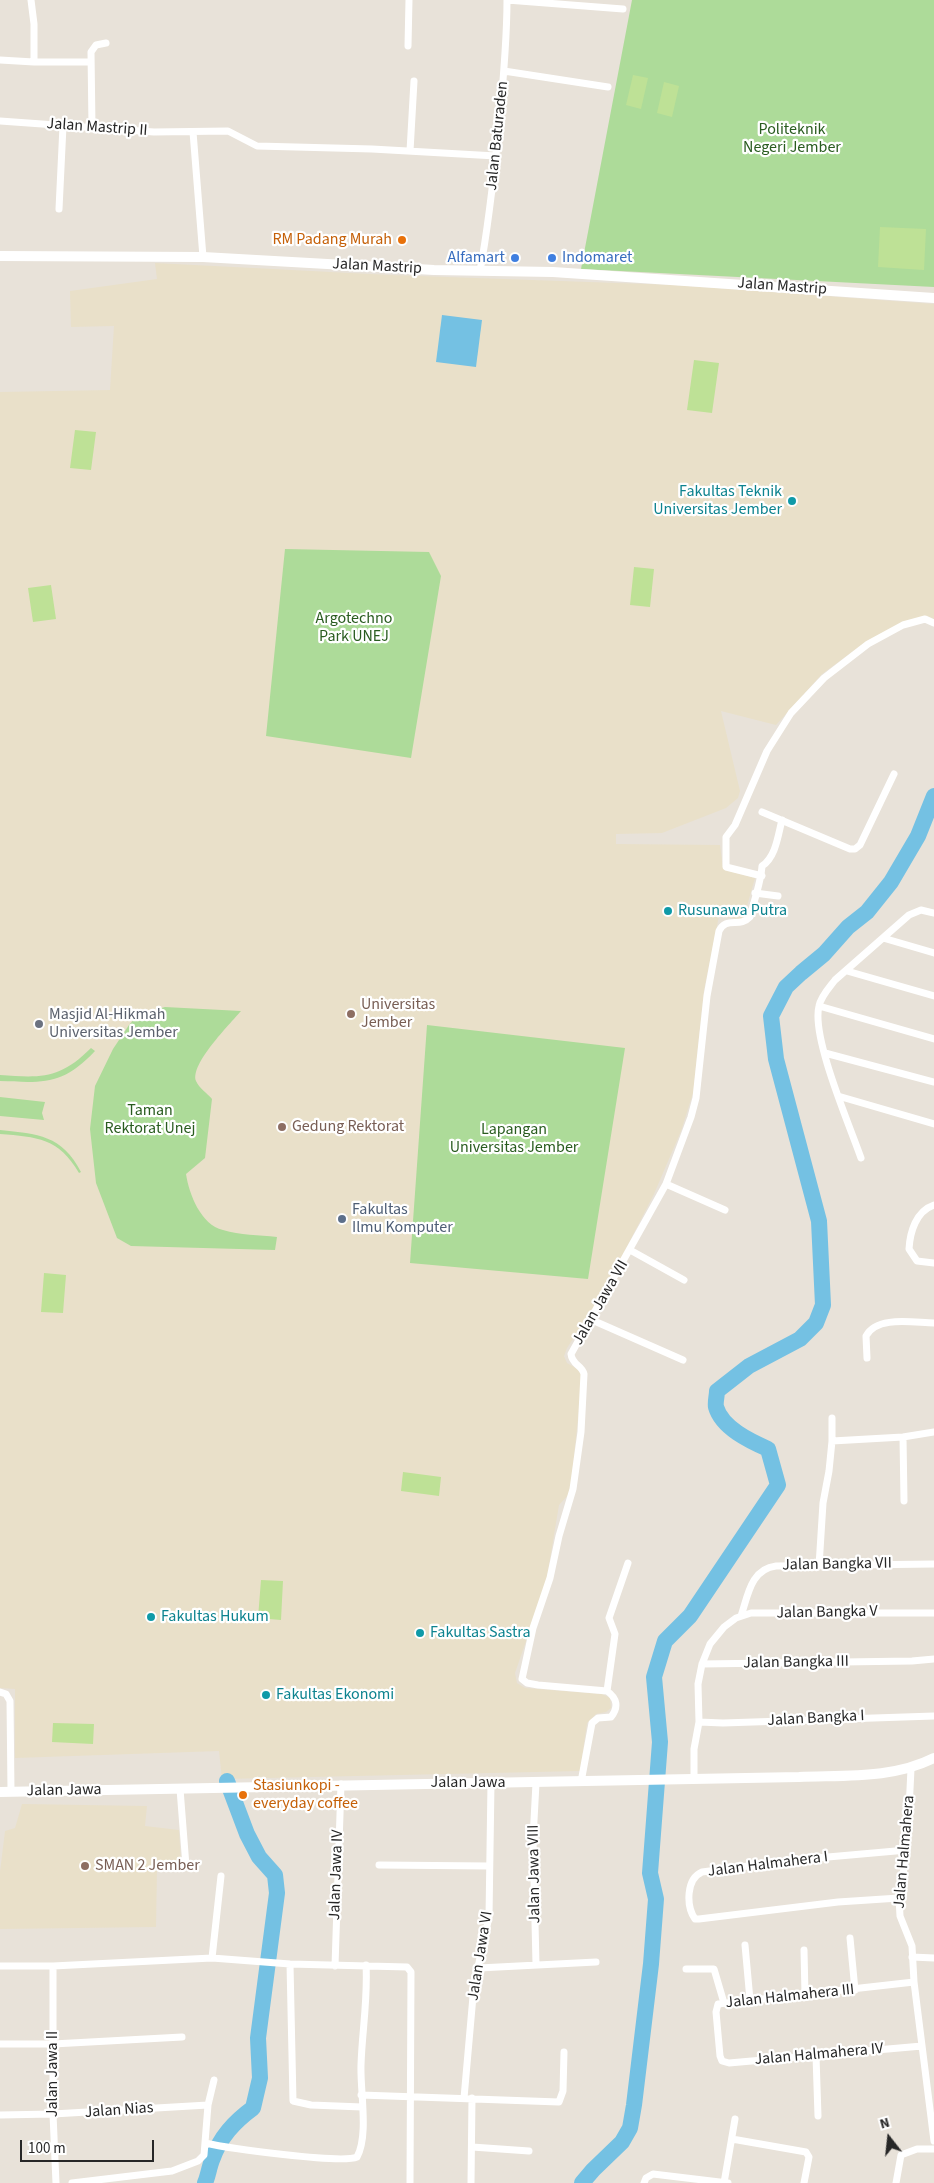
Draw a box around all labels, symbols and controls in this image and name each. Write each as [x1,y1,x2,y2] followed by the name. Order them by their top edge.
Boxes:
[483,80,513,192] street label: Jalan Baturaden
[46,115,148,141] street label: Jalan Mastrip II
[743,120,841,158] park label: Politeknik Negeri Jember
[272,230,392,250] place label: RM Padang Murah
[396,234,408,246] marker: RM Padang Murah
[448,248,505,268] place label: Alfamart
[562,248,632,268] place label: Indomaret
[509,252,521,264] marker: Alfamart
[546,252,558,264] marker: Indomaret
[332,255,422,279] street label: Jalan Mastrip
[737,274,827,300] street label: Jalan Mastrip
[653,482,782,520] place label: Fakultas Teknik Universitas Jember
[786,495,798,507] marker: Fakultas Teknik Universitas Jember
[316,609,392,647] park label: Argotechno Park UNEJ
[678,901,787,921] place label: Rusunawa Putra
[662,905,674,917] marker: Rusunawa Putra
[361,995,435,1033] place label: Universitas Jember
[49,1005,178,1043] place label: Masjid Al-Hikmah Universitas Jember
[345,1008,357,1020] marker: Universitas Jember
[33,1018,45,1030] marker: Masjid Al-Hikmah Universitas Jember
[105,1101,195,1139] park label: Taman Rektorat Unej
[292,1117,404,1137] place label: Gedung Rektorat
[450,1120,578,1158] park label: Lapangan Universitas Jember
[276,1121,288,1133] marker: Gedung Rektorat
[352,1200,453,1238] place label: Fakultas Ilmu Komputer
[336,1213,348,1225] marker: Fakultas Ilmu Komputer
[569,1257,633,1349] street label: Jalan Jawa VII
[782,1554,892,1576] street label: Jalan Bangka VII
[776,1603,878,1623] street label: Jalan Bangka V
[161,1607,269,1627] place label: Fakultas Hukum
[145,1611,157,1623] marker: Fakultas Hukum
[430,1623,531,1643] place label: Fakultas Sastra
[414,1627,426,1639] marker: Fakultas Sastra
[743,1652,849,1674] street label: Jalan Bangka III
[276,1685,394,1705] place label: Fakultas Ekonomi
[260,1689,272,1701] marker: Fakultas Ekonomi
[767,1707,865,1731] street label: Jalan Bangka I
[431,1773,505,1793] street label: Jalan Jawa
[253,1776,358,1814] place label: Stasiunkopi - everyday coffee
[26,1781,102,1801] street label: Jalan Jawa
[237,1789,249,1801] marker: Stasiunkopi - everyday coffee
[890,1795,920,1909] street label: Jalan Halmahera
[525,1824,545,1924] street label: Jalan Jawa VIII
[326,1829,348,1921] street label: Jalan Jawa IV
[707,1848,829,1882] street label: Jalan Halmahera I
[95,1856,200,1876] place label: SMAN 2 Jember
[79,1860,91,1872] marker: SMAN 2 Jember
[464,1910,498,2002] street label: Jalan Jawa VI
[725,1981,855,2013] street label: Jalan Halmahera III
[43,2031,63,2117] street label: Jalan Jawa II
[754,2040,884,2070] street label: Jalan Halmahera IV
[84,2099,154,2123] street label: Jalan Nias
[864,2113,914,2163] north arrow
[878,2113,892,2134] text: N
[22,2130,156,2162] scale bar
[28,2138,66,2159] text: 100 m

